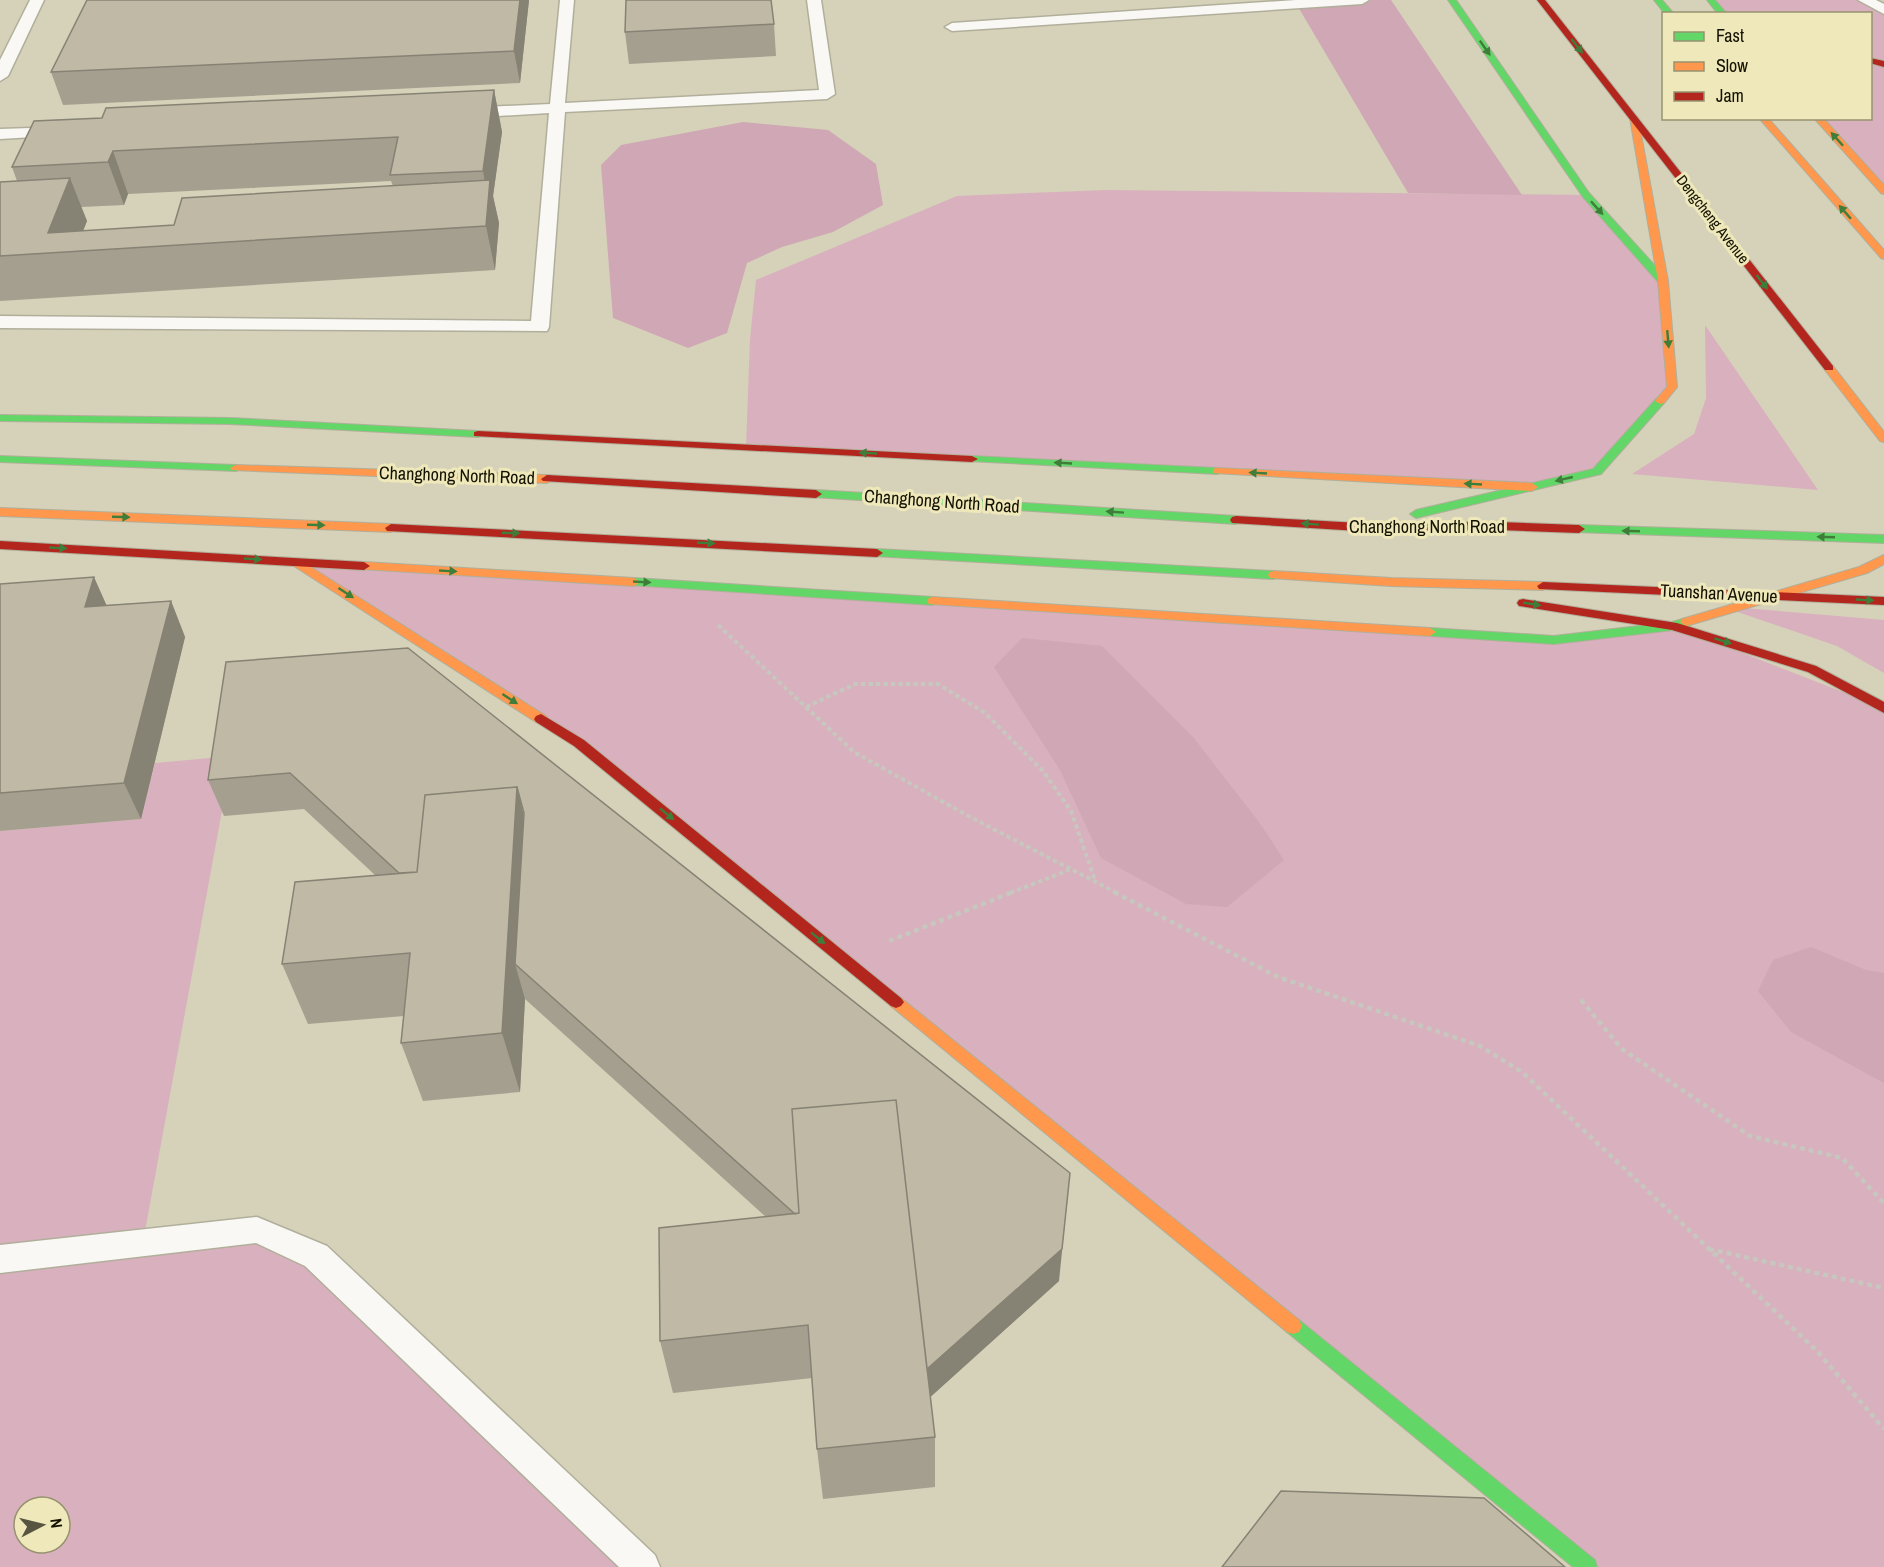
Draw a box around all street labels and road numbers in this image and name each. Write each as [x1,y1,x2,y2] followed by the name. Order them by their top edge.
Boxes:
[1672,170,1754,268] street label: Dengcheng Avenue
[379,460,535,490] street label: Changhong North Road
[863,483,1021,519] street label: Changhong North Road
[1349,514,1505,539] street label: Changhong North Road
[1660,577,1778,609] street label: Tuanshan Avenue

